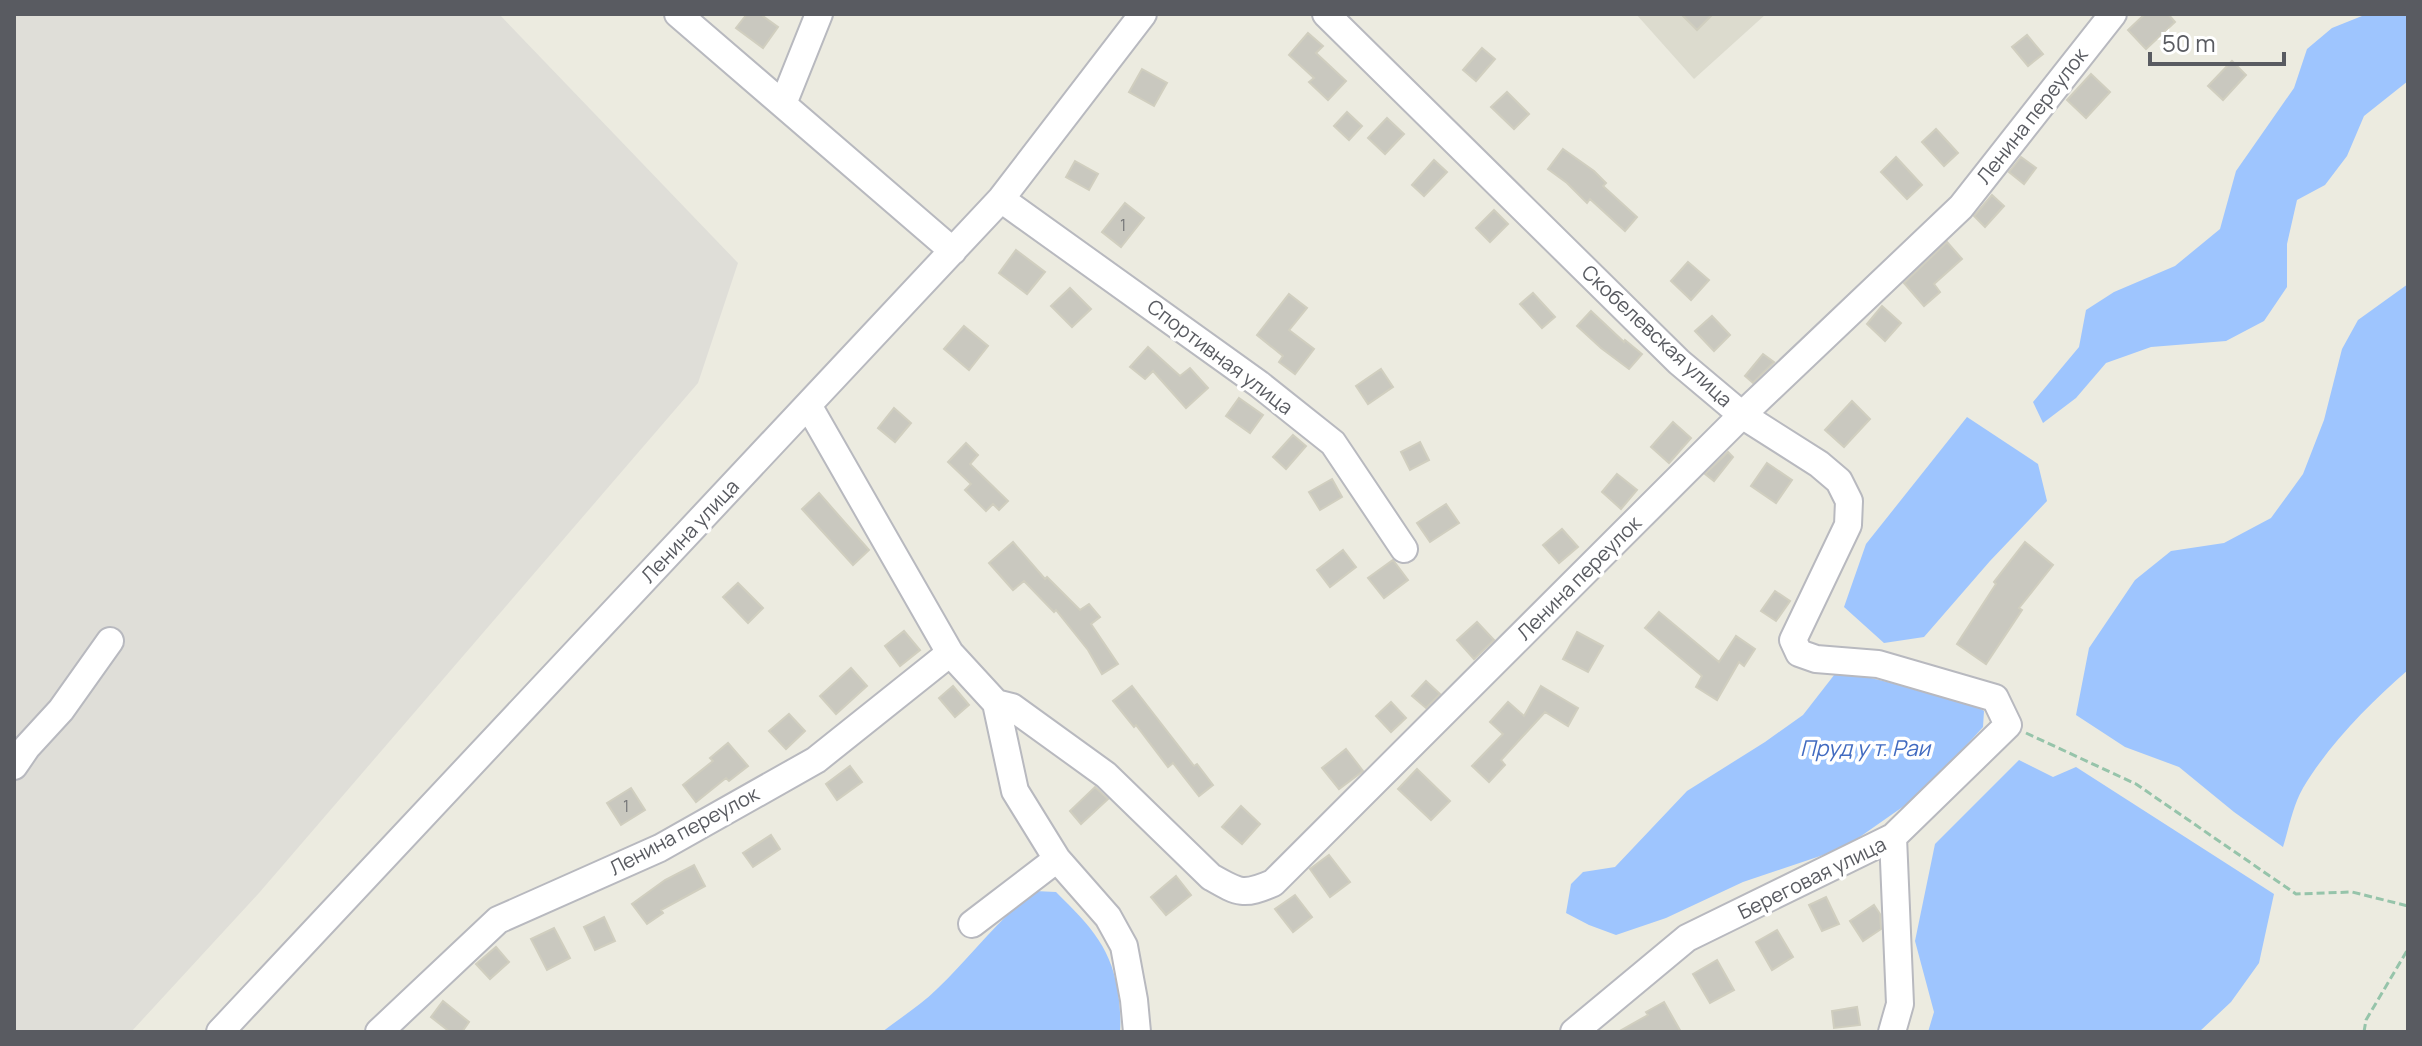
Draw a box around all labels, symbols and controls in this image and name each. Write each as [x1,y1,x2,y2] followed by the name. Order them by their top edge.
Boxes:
[2150,16,2284,66] scale bar
[2162,26,2216,59] text: 50 m
[1970,41,2094,189] street label: Ленина переулок
[1120,214,1126,236] house number: 1
[1576,259,1739,413] street label: Скобелевская улица
[1142,293,1299,420] street label: Спортивная улица
[635,473,745,588] street label: Ленина улица
[1511,509,1648,646] street label: Ленина переулок
[1800,733,1931,763] water label: Пруд у т. Раи
[604,779,764,881] street label: Ленина переулок
[623,795,629,817] house number: 1
[1733,830,1890,925] street label: Береговая улица

